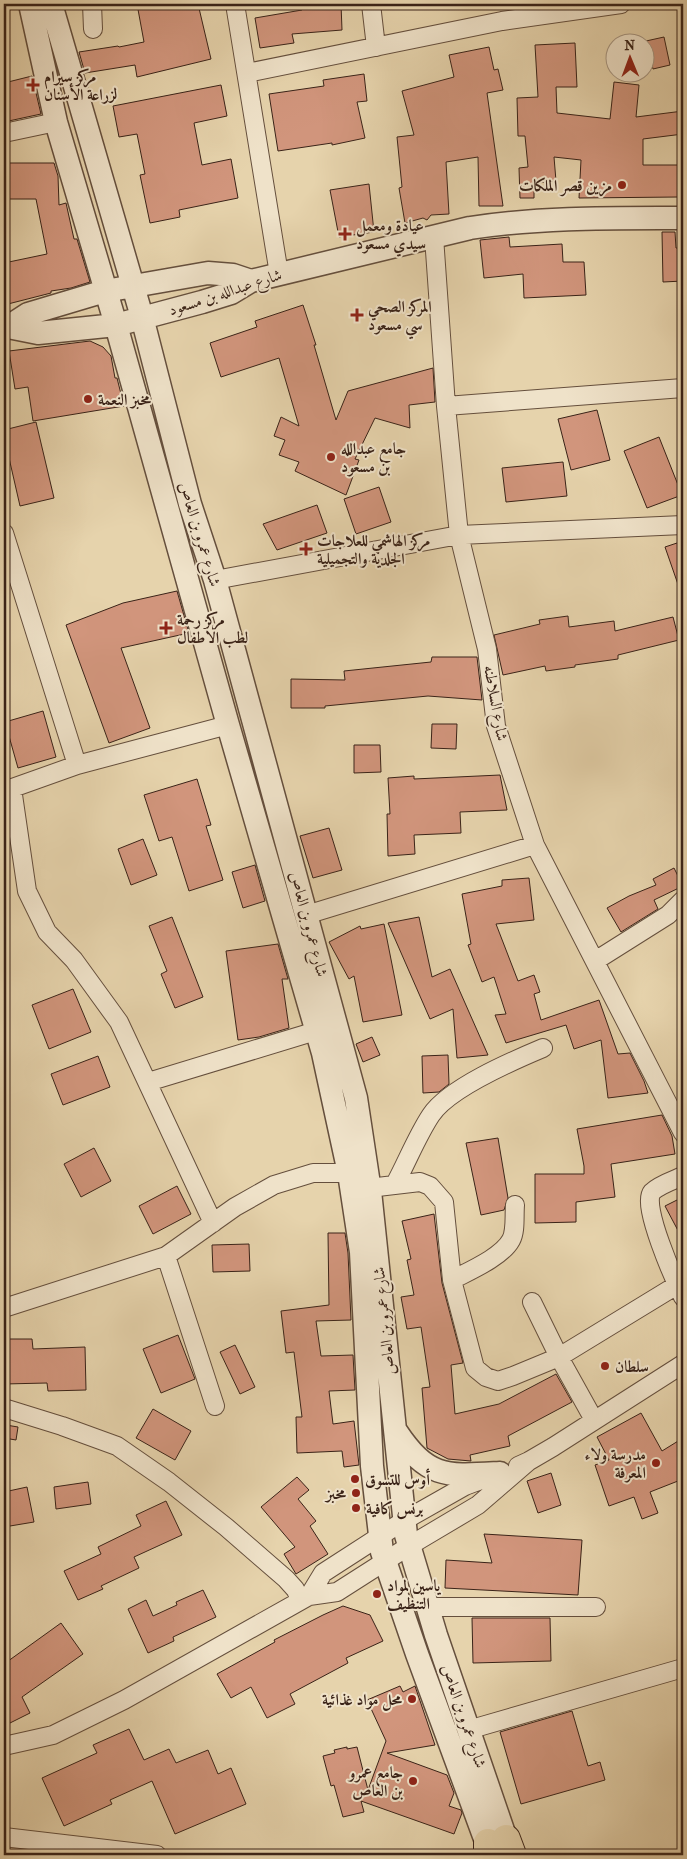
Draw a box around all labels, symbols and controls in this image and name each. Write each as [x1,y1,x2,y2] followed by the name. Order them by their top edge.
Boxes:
[604,32,654,82] north arrow
[624,37,636,54] text: N
[44,67,117,104] place label: مركز سيرام لزراعة الأسنان
[26,78,40,92] marker: مركز سيرام لزراعة الأسنان
[519,176,612,197] place label: مزين قصر الملكات
[616,179,628,191] marker: مزين قصر الملكات
[356,216,426,257] place label: عيادة ومعمل سيدي مسعود
[338,227,352,241] marker: عيادة ومعمل سيدي مسعود
[166,265,285,323] street label: شارع عبدالله بن مسعود
[368,297,432,340] place label: المركز الصحي سي مسعود
[350,308,364,322] marker: المركز الصحي سي مسعود
[98,390,151,410] place label: مخبز النعمة
[82,393,94,405] marker: مخبز النعمة
[341,439,406,477] place label: جامع عبدالله بن مسعود
[325,451,337,463] marker: جامع عبدالله بن مسعود
[171,479,225,590] street label: شارع عمرو بن العاص
[317,531,430,569] place label: مركز الهاشمي للعلاجات الجلدية والتجميلية
[299,542,313,556] marker: مركز الهاشمي للعلاجات الجلدية والتجميلية
[177,610,249,648] place label: مركز رحمة لطب الاطفال
[159,621,173,635] marker: مركز رحمة لطب الاطفال
[476,664,512,743] street label: شارع السلاطنه
[282,869,332,980] street label: شارع عمرو بن العاص
[369,1266,403,1376] street label: شارع عمرو بن العاص
[615,1357,649,1376] place label: سلطان
[599,1360,611,1372] marker: سلطان
[585,1445,646,1483] place label: مدرسة ولاء المعرفة
[650,1457,662,1469] marker: مدرسة ولاء المعرفة
[365,1468,430,1490] place label: أوس للتسوق
[349,1473,361,1485] marker: أوس للتسوق
[324,1484,346,1504] place label: مخبز
[350,1487,362,1499] marker: مخبز
[366,1499,423,1520] place label: برنس كافية
[350,1502,362,1514] marker: برنس كافية
[387,1576,441,1613] place label: ياسين لمواد التنظيف
[371,1588,383,1600] marker: ياسين لمواد التنظيف
[434,1662,491,1772] street label: شارع عمرو بن العاص
[322,1690,402,1711] place label: محل مواد غذائية
[406,1693,418,1705] marker: محل مواد غذائية
[347,1763,403,1801] place label: جامع عمرو بن العاص
[407,1775,419,1787] marker: جامع عمرو بن العاص

